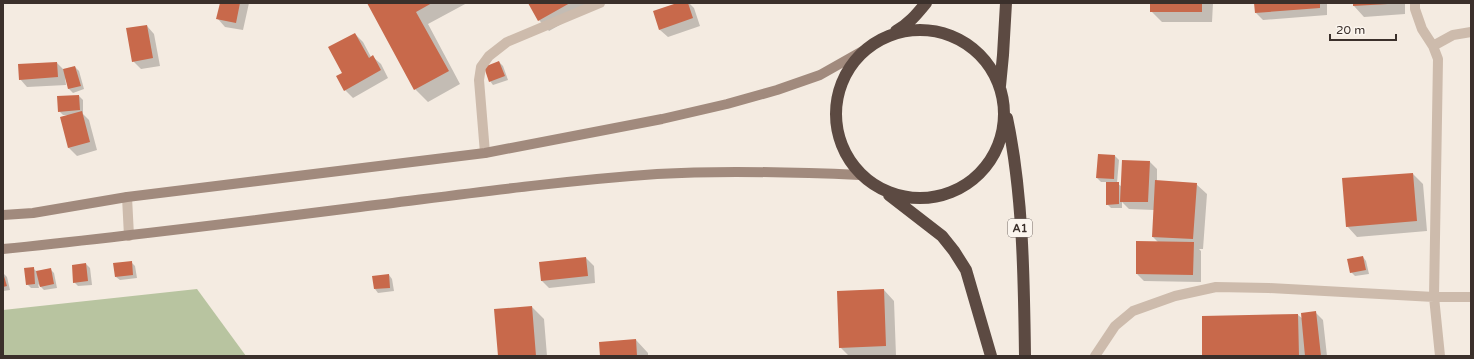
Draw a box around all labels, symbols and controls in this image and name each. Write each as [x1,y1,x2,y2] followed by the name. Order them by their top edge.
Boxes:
[1330,16,1396,42] scale bar
[1336,23,1365,37] text: 20 m
[1008,219,1032,237] road number: A1

